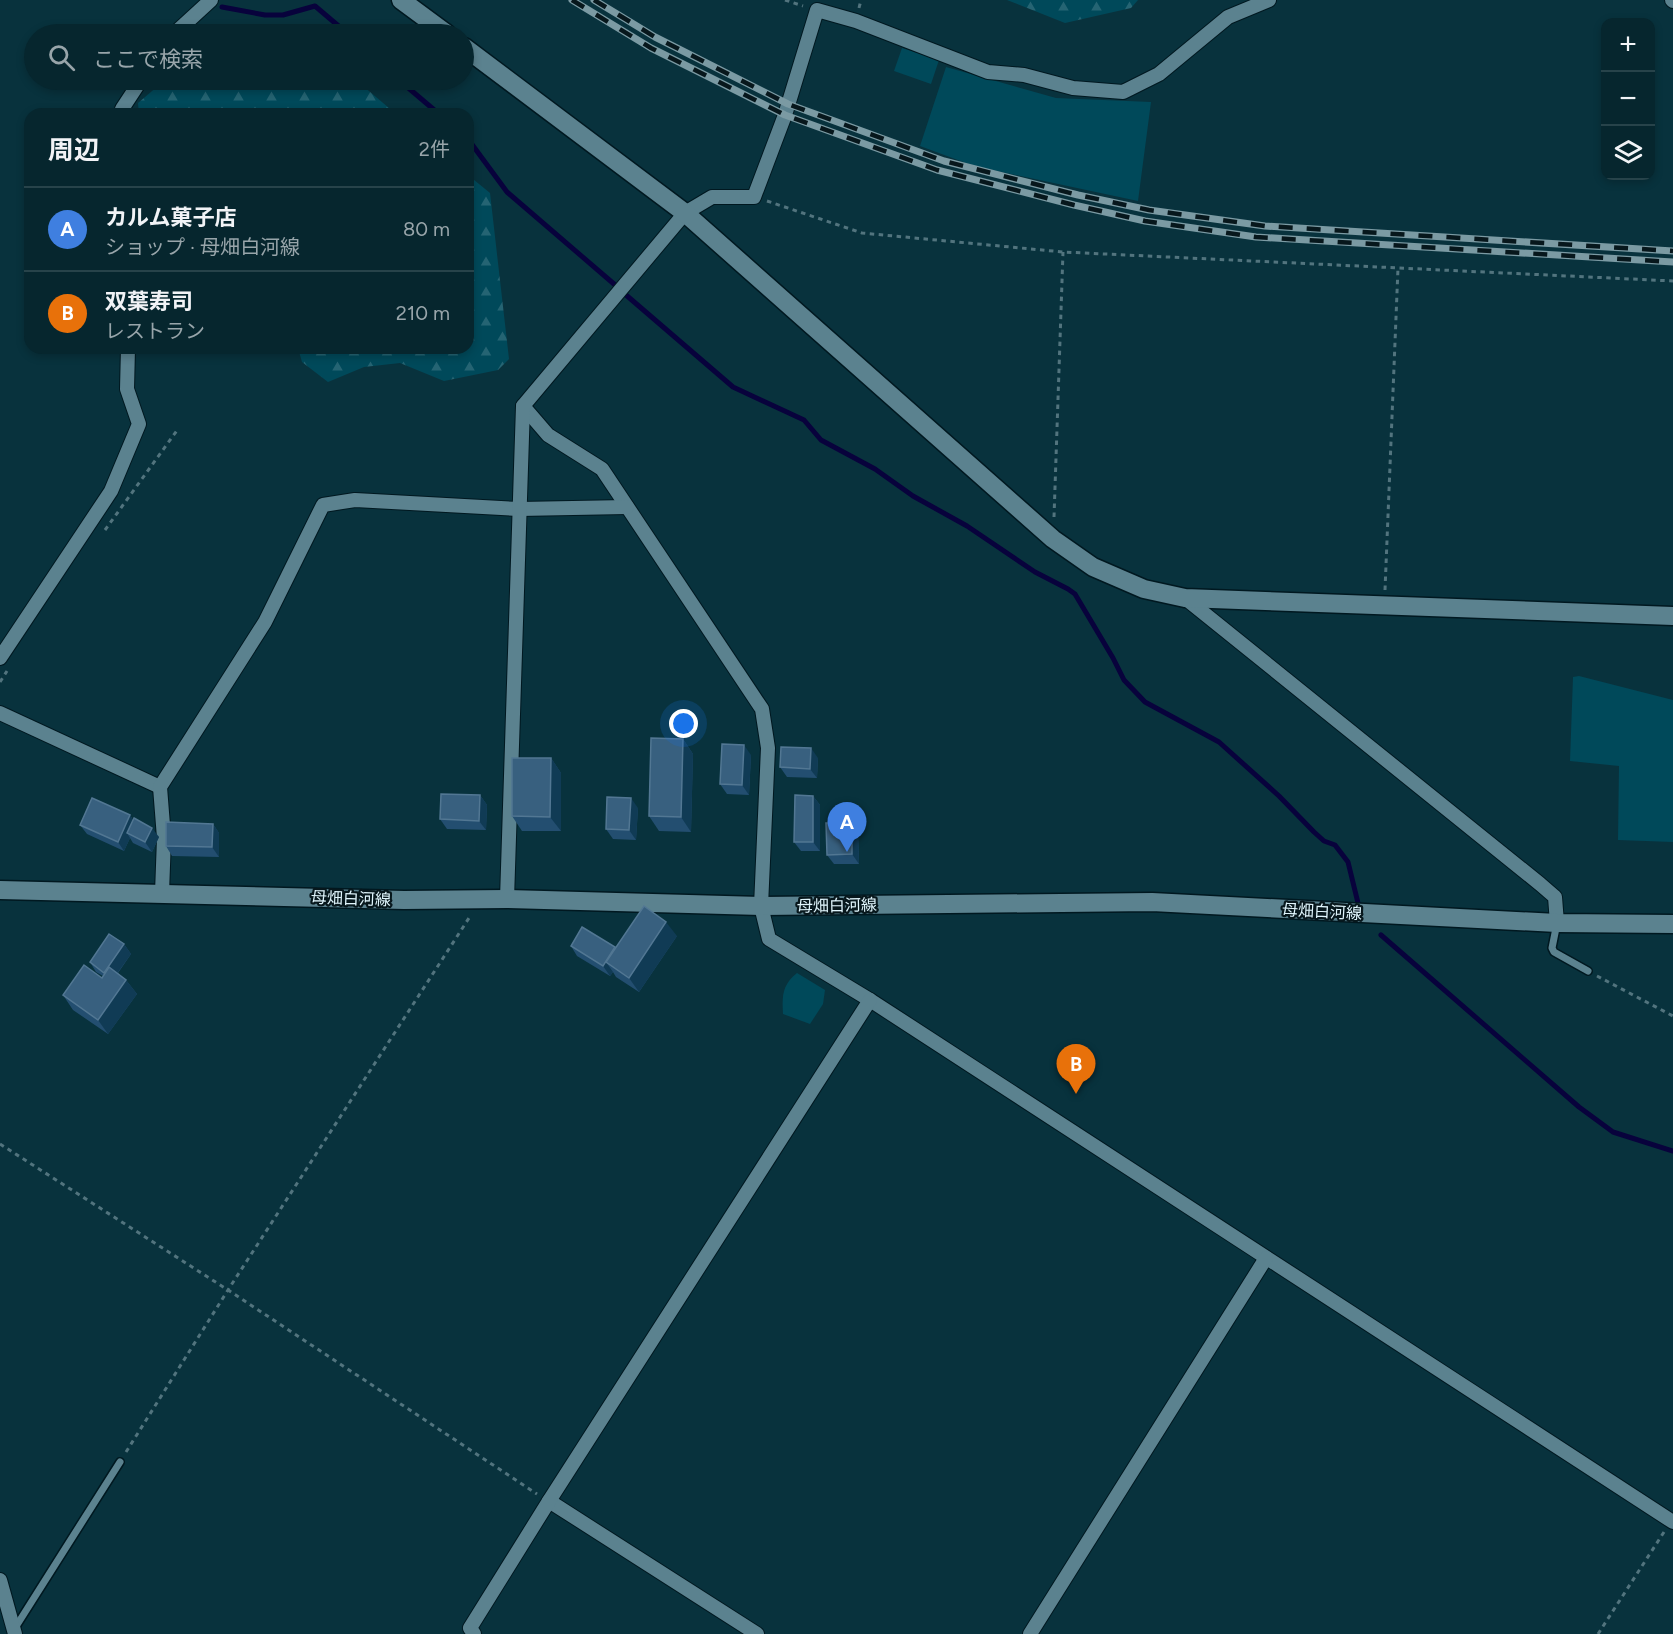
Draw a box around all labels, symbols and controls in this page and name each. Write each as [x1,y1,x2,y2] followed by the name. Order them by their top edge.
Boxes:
[1601,18,1655,180] map controls
[1601,18,1655,72] button: +
[24,24,474,90] search box
[45,41,78,74] icon: search
[93,46,203,73] text: ここで検索
[1601,72,1655,126] button: −
[1601,126,1655,180] button: layers
[48,134,100,166] text: 周辺
[419,137,450,161] text: 2件
[105,204,237,231] text: カルム菓子店
[60,217,75,241] text: A
[403,217,450,241] text: 80 m
[105,235,300,259] text: ショップ · 母畑白河線
[105,288,193,315] text: 双葉寿司
[61,301,74,325] text: B
[396,301,450,325] text: 210 m
[105,319,205,343] text: レストラン
[669,709,698,738] your location
[828,802,866,852] pin: A
[311,888,391,909] street label: 母畑白河線
[797,895,877,916] street label: 母畑白河線
[1282,900,1362,923] street label: 母畑白河線
[1056,1044,1096,1094] pin: B

